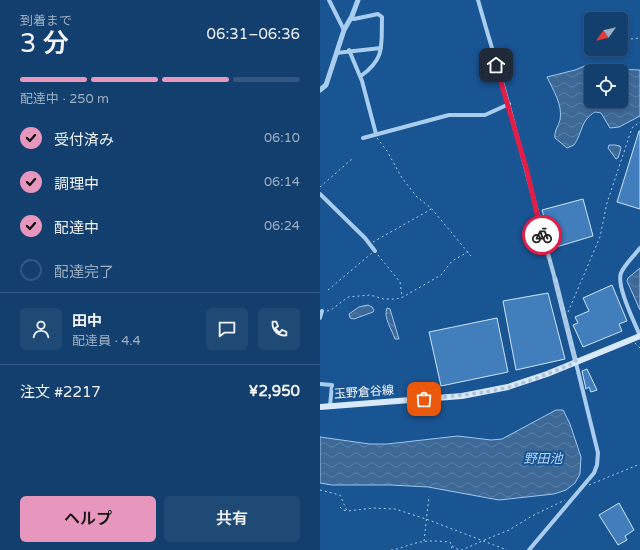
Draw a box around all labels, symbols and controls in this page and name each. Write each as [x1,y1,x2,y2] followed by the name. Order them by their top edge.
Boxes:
[584,12,628,56] north arrow
[584,12,628,108] map controls
[20,13,72,29] text: 到着まで
[207,25,300,43] text: 06:31–06:36
[20,28,69,59] text: 3 分
[479,48,513,82] pin
[485,54,507,76] icon: home
[584,64,628,108] button: locate
[20,91,109,107] text: 配達中 · 250 m
[20,127,42,149] icon: check
[264,130,300,146] text: 06:10
[54,131,114,149] text: 受付済み
[20,171,42,193] icon: check
[264,174,300,190] text: 06:14
[54,175,99,193] text: 調理中
[20,215,42,237] icon: check
[522,215,562,255] courier
[264,218,300,234] text: 06:24
[54,219,99,237] text: 配達中
[531,224,553,246] icon: bike
[54,263,114,281] text: 配達完了
[20,308,62,350] button: person
[206,308,248,350] button: chat
[258,308,300,350] button: phone
[72,312,102,330] text: 田中
[72,333,141,349] text: 配達員 · 4.4
[249,382,300,400] text: ¥2,950
[407,382,441,416] pin
[20,383,101,401] text: 注文 #2217
[334,383,394,401] street label: 玉野倉谷線
[413,388,435,410] icon: bag
[523,451,564,467] water label: 野田池
[20,496,156,542] button: ヘルプ
[164,496,300,542] button: 共有

